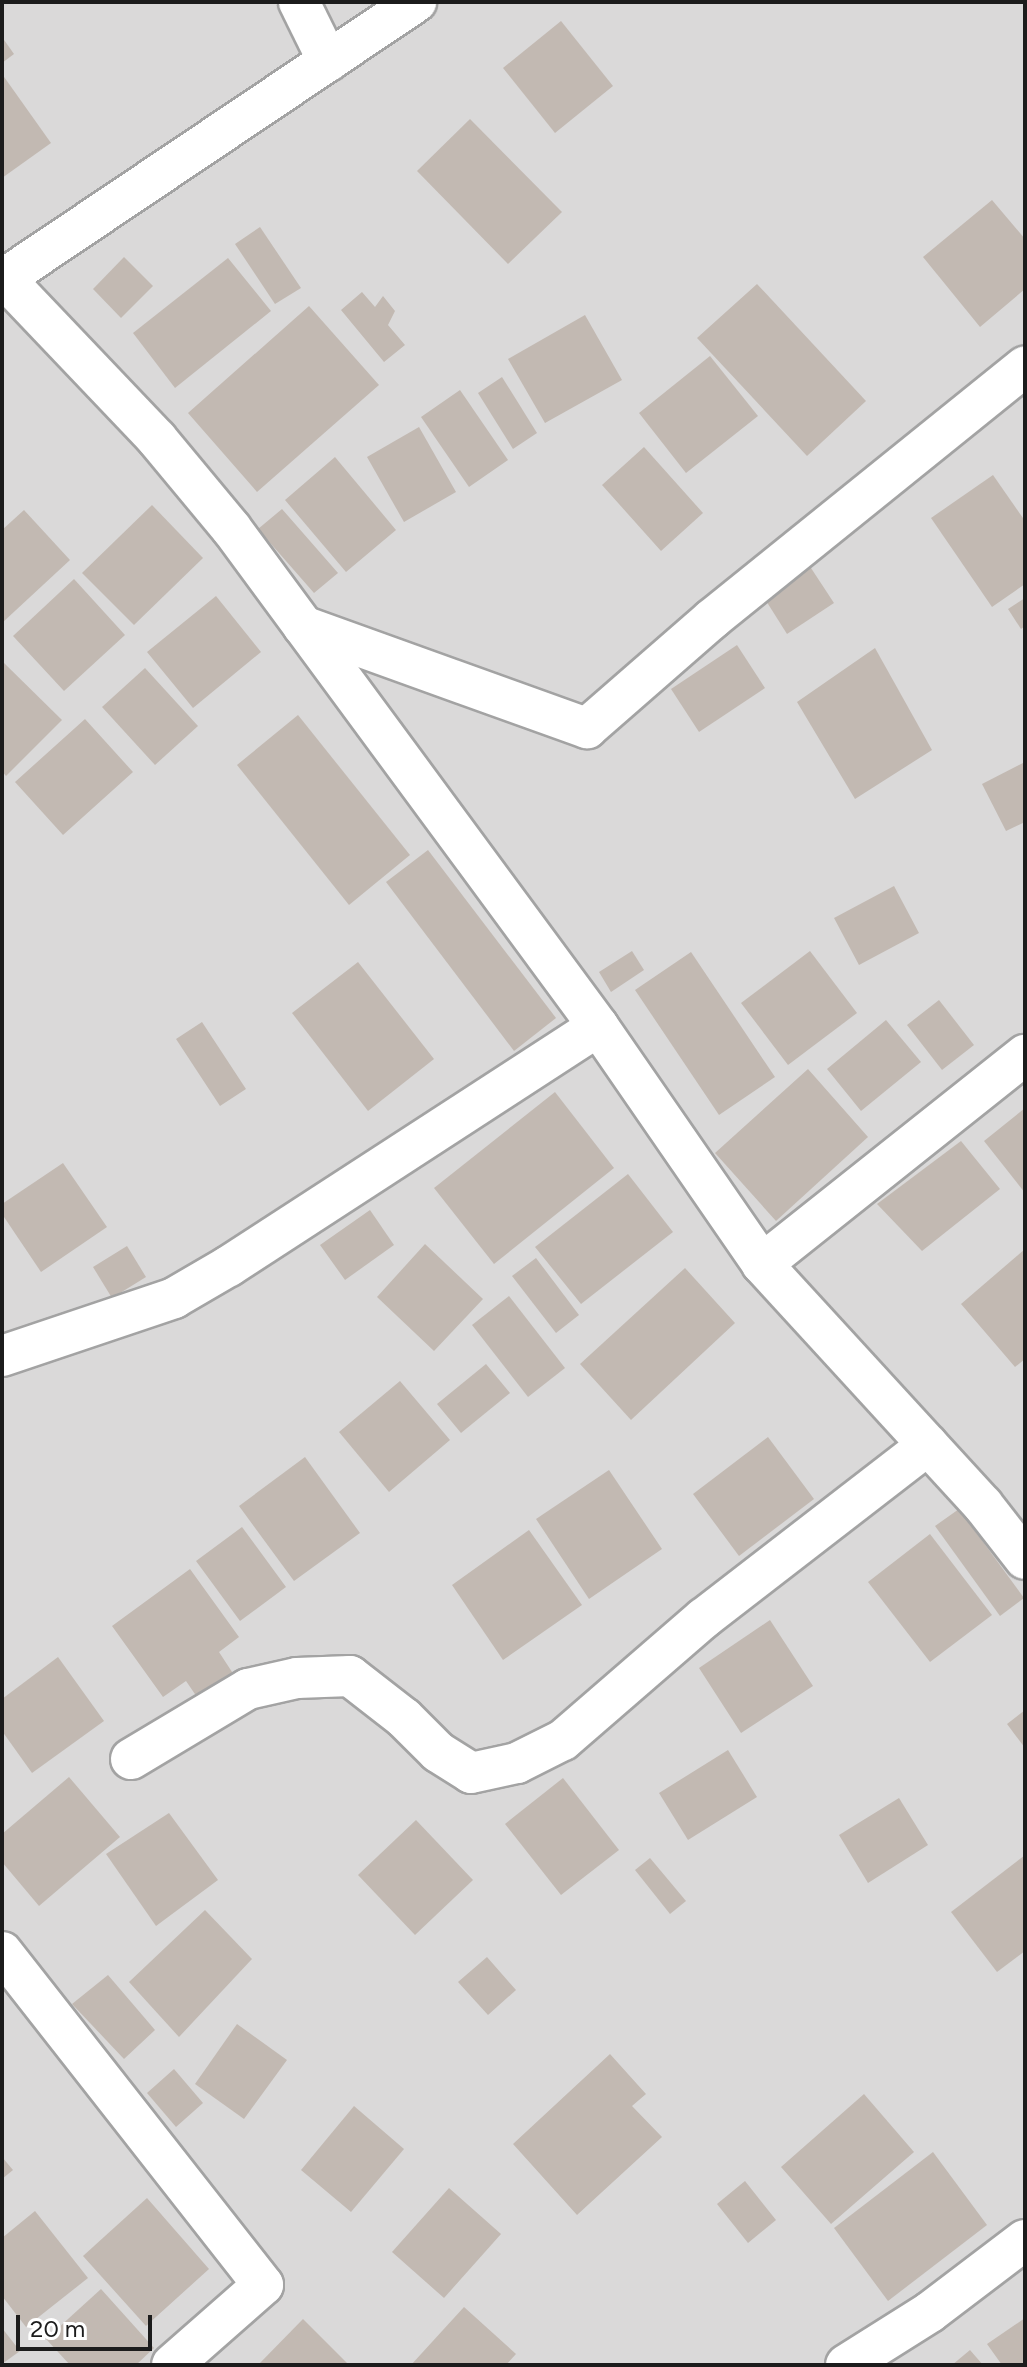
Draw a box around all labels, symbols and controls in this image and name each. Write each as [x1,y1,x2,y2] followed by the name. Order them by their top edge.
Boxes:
[20,2299,156,2349] scale bar
[30,2314,85,2343] text: 20 m

